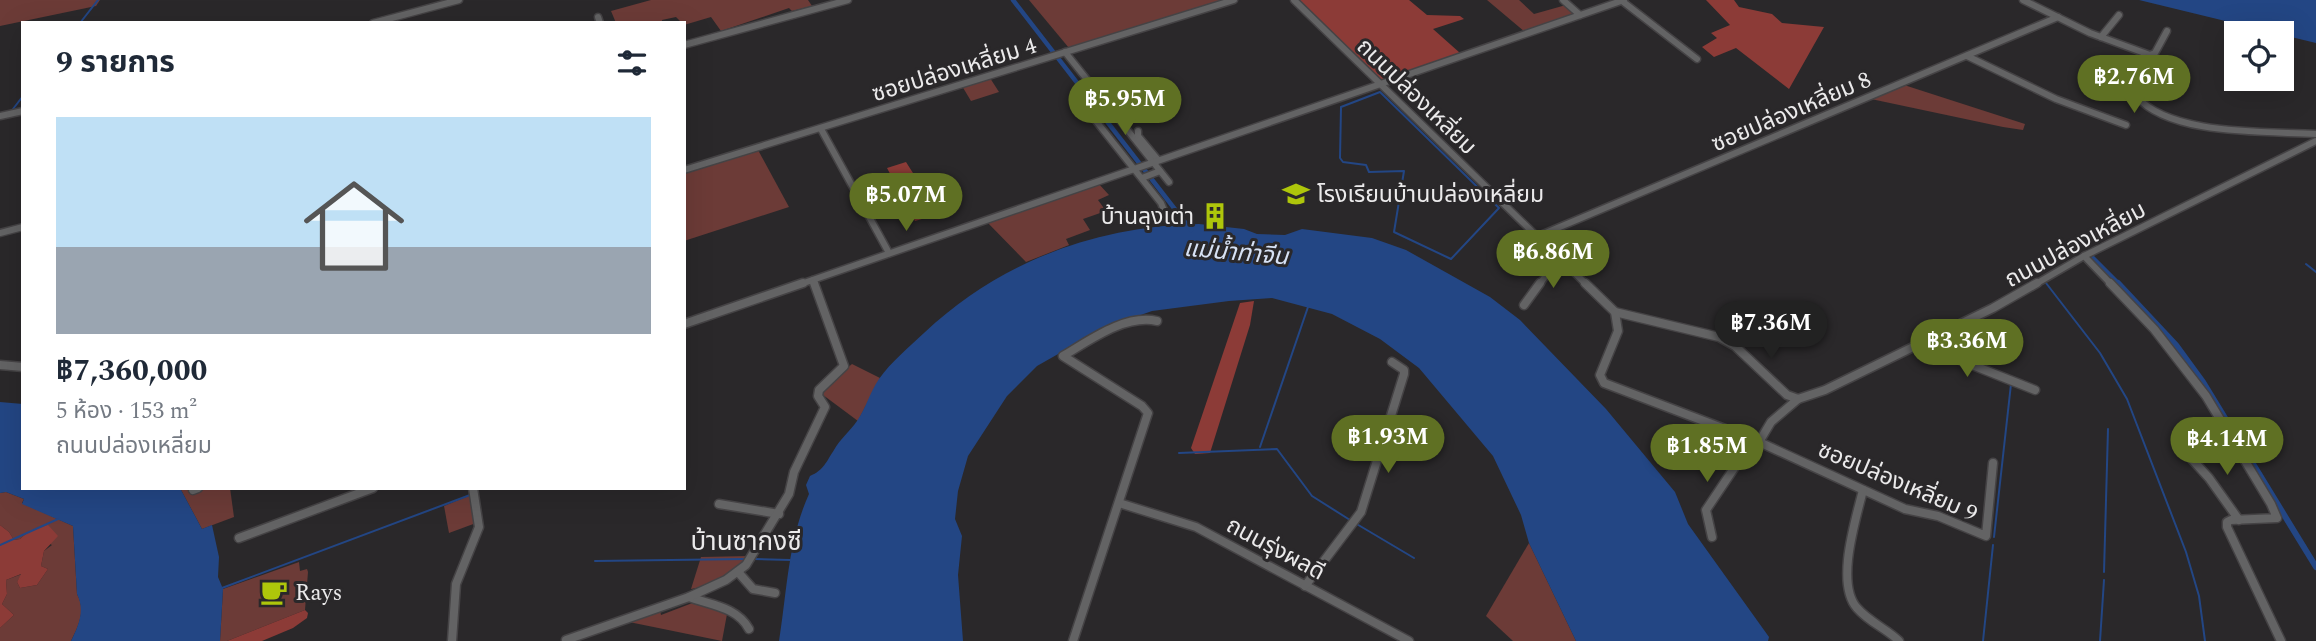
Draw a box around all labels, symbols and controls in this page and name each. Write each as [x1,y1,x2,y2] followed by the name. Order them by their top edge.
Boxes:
[2224,21,2294,91] map controls
[2224,21,2294,91] button: locate
[868,29,1042,112] street label: ซอยปล่องเหลี่ยม 4
[1348,30,1484,164] street label: ถนนปล่องเหลี่ยม
[56,40,175,86] text: 9 รายการ
[613,44,651,82] icon: filters
[2077,55,2191,115] pin: ฿2.76M
[2093,60,2175,95] text: ฿2.76M
[1706,63,1877,162] street label: ซอยปล่องเหลี่ยม 8
[1068,78,1182,137] pin: ฿5.95M
[1084,82,1166,117] text: ฿5.95M
[291,163,417,289] icon: home
[849,174,963,233] pin: ฿5.07M
[865,178,947,213] text: ฿5.07M
[1317,178,1544,213] place label: โรงเรียนบ้านปล่องเหลี่ยม
[1281,179,1311,209] school or university icon: โรงเรียนบ้านปล่องเหลี่ยม
[1999,193,2153,297] street label: ถนนปล่องเหลี่ยม
[1101,200,1194,235] place label: บ้านลุงเต่า
[1200,201,1230,231] building icon: บ้านลุงเต่า
[1496,230,1610,290] pin: ฿6.86M
[1182,231,1291,276] water label: แม่น้ำท่าจีน
[1512,235,1594,270] text: ฿6.86M
[1714,302,1828,361] pin: ฿7.36M
[1730,306,1812,341] text: ฿7.36M
[1910,320,2024,379] pin: ฿3.36M
[1926,324,2008,359] text: ฿3.36M
[56,348,207,394] text: ฿7,360,000
[56,394,197,429] text: 5 ห้อง · 153 m²
[1331,416,1445,475] pin: ฿1.93M
[2170,418,2284,477] pin: ฿4.14M
[1347,420,1429,455] text: ฿1.93M
[2186,422,2268,457] text: ฿4.14M
[1650,424,1764,484] pin: ฿1.85M
[56,429,212,464] text: ถนนปล่องเหลี่ยม
[1666,429,1748,464] text: ฿1.85M
[1812,433,1983,532] street label: ซอยปล่องเหลี่ยม 9
[1219,509,1331,590] street label: ถนนรุ่งผลดี
[690,522,802,562] district label: บ้านซากงซี
[295,576,343,611] place label: Rays
[259,577,289,607] cafe icon: Rays

